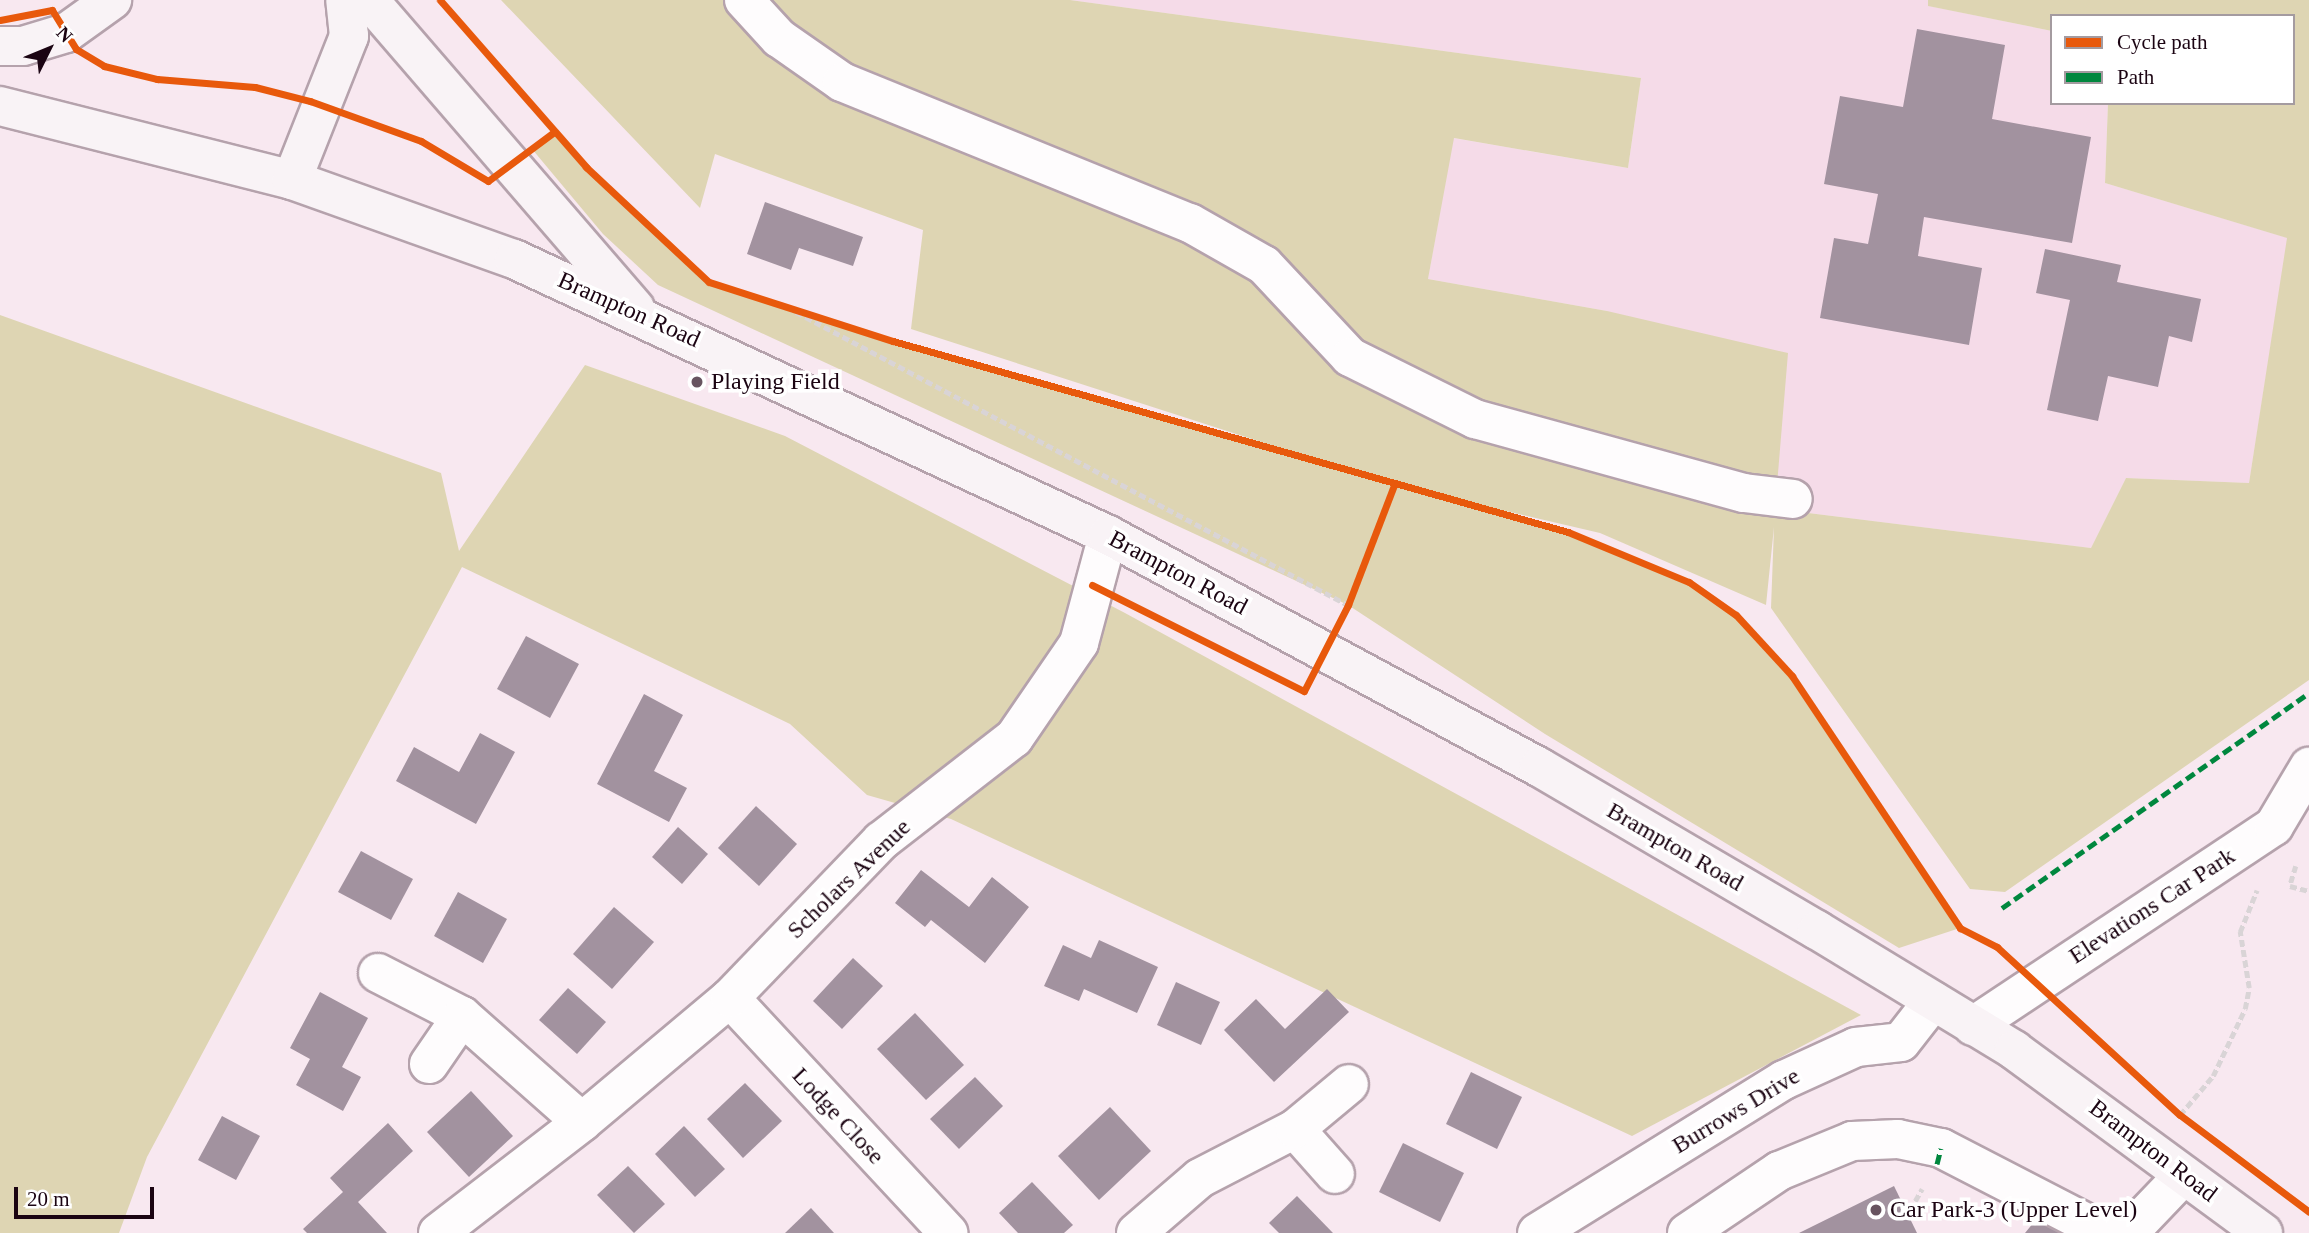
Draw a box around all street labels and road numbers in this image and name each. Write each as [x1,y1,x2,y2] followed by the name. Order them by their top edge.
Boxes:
[553,266,705,354] street label: Brampton Road
[1104,524,1252,622] street label: Brampton Road
[1602,796,1748,898] street label: Brampton Road
[781,813,917,945] street label: Scholars Avenue
[2064,842,2240,970] street label: Elevations Car Park
[786,1062,890,1170] street label: Lodge Close
[1667,1062,1805,1160] street label: Burrows Drive
[2083,1094,2223,1208] street label: Brampton Road

